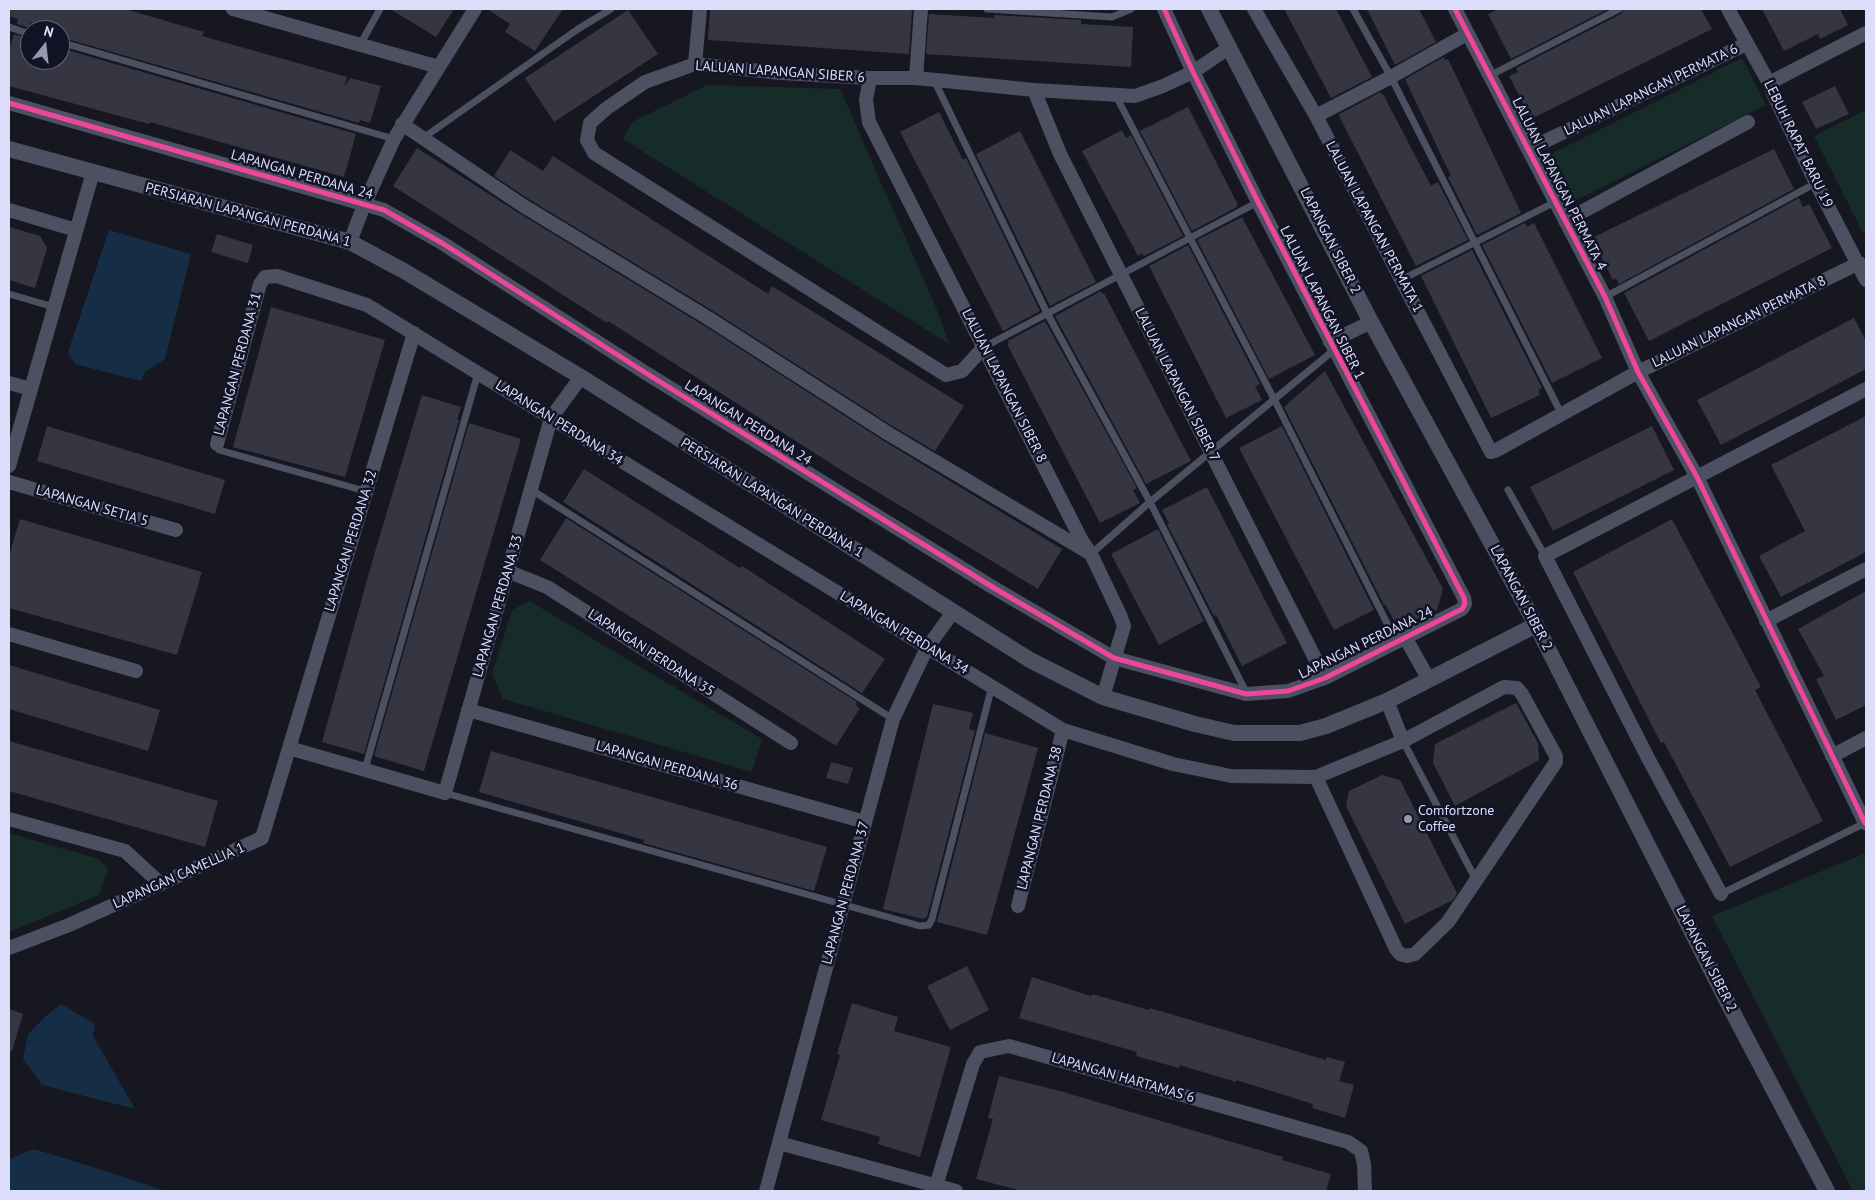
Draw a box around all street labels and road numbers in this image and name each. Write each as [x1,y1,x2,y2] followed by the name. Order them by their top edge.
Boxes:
[1561,40,1741,140] street label: LALUAN LAPANGAN PERMATA 6
[695,58,865,86] street label: LALUAN LAPANGAN SIBER 6
[1760,77,1836,211] street label: LEBUH RAPAT BARU 19
[1508,95,1610,273] street label: LALUAN LAPANGAN PERMATA 4
[1322,138,1426,316] street label: LALUAN LAPANGAN PERMATA 1
[229,147,375,203] street label: LAPANGAN PERDANA 24
[143,179,353,251] street label: PERSIARAN LAPANGAN PERDANA 1
[1296,185,1364,297] street label: LAPANGAN SIBER 2
[1276,223,1368,383] street label: LALUAN LAPANGAN SIBER 1
[1649,272,1829,372] street label: LALUAN LAPANGAN PERMATA 8
[211,291,265,437] street label: LAPANGAN PERDANA 31
[1131,305,1223,465] street label: LALUAN LAPANGAN SIBER 7
[958,306,1050,466] street label: LALUAN LAPANGAN SIBER 8
[492,377,626,469] street label: LAPANGAN PERDANA 34
[681,377,815,469] street label: LAPANGAN PERDANA 24
[678,435,866,561] street label: PERSIARAN LAPANGAN PERDANA 1
[321,468,381,614] street label: LAPANGAN PERDANA 32
[34,482,150,530] street label: LAPANGAN SETIA 5
[470,533,526,679] street label: LAPANGAN PERDANA 33
[1486,542,1556,654] street label: LAPANGAN SIBER 2
[837,588,971,678] street label: LAPANGAN PERDANA 34
[1296,603,1436,683] street label: LAPANGAN PERDANA 24
[585,606,717,700] street label: LAPANGAN PERDANA 35
[594,738,740,794] street label: LAPANGAN PERDANA 36
[1014,745,1066,891] street label: LAPANGAN PERDANA 38
[819,820,873,966] street label: LAPANGAN PERDANA 37
[111,839,247,913] street label: LAPANGAN CAMELLIA 1
[1672,903,1740,1015] street label: LAPANGAN SIBER 2
[1049,1050,1197,1106] street label: LAPANGAN HARTAMAS 6

